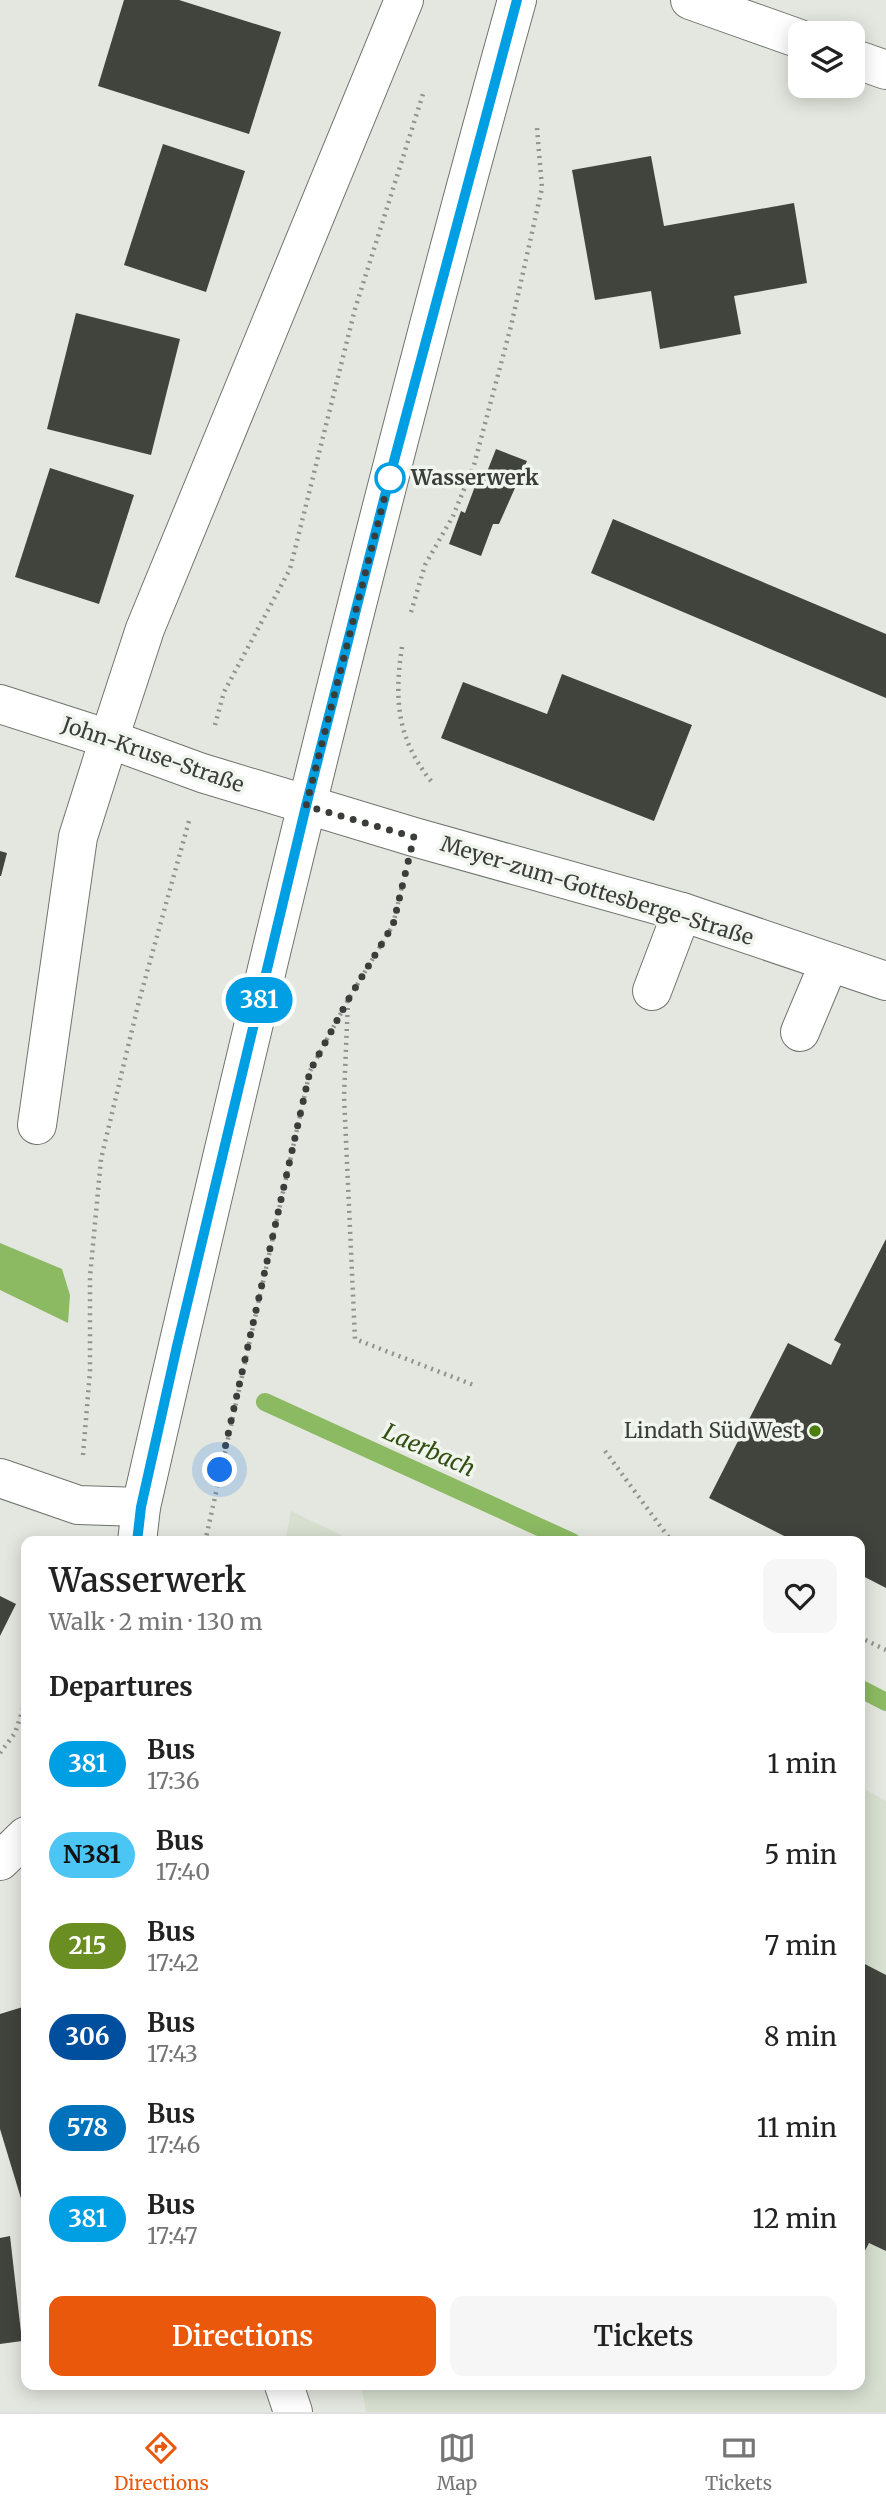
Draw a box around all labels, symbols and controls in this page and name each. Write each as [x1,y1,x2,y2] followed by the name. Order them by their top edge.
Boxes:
[788,21,865,98] map controls
[788,21,865,98] button: layers
[375,463,405,493] marker: Wasserwerk
[410,464,539,491] place label: Wasserwerk
[58,710,248,798] street label: John-Kruse-Straße
[437,830,757,951] street label: Meyer-zum-Gottesberge-Straße
[219,977,299,1023] line badge: 381
[240,984,278,1015] text: 381
[379,1416,480,1483] water label: Laerbach
[624,1417,801,1444] place label: Lindath Süd West
[807,1423,823,1439] marker: Lindath Süd West
[202,1452,237,1487] your location
[763,1559,837,1633] button: heart
[49,1560,246,1601] text: Wasserwerk
[49,1607,263,1636] text: Walk · 2 min · 130 m
[49,1670,193,1703] text: Departures
[147,1733,195,1766] text: Bus
[768,1747,837,1780] text: 1 min
[68,1748,107,1779] text: 381
[147,1766,200,1795] text: 17:36
[156,1824,204,1857] text: Bus
[764,1838,837,1871] text: 5 min
[63,1839,121,1870] text: N381
[156,1857,210,1886] text: 17:40
[147,1915,195,1948] text: Bus
[765,1929,837,1962] text: 7 min
[69,1930,107,1961] text: 215
[147,1948,199,1977] text: 17:42
[147,2006,195,2039] text: Bus
[764,2020,837,2053] text: 8 min
[65,2021,110,2052] text: 306
[147,2039,198,2068] text: 17:43
[147,2097,195,2130] text: Bus
[757,2111,837,2144] text: 11 min
[67,2112,108,2143] text: 578
[147,2130,200,2159] text: 17:46
[147,2188,195,2221] text: Bus
[753,2202,837,2235] text: 12 min
[68,2203,107,2234] text: 381
[147,2221,198,2250] text: 17:47
[49,2296,436,2376] button: Directions
[450,2296,837,2376] button: Tickets
[114,2429,209,2495] tab: Directions
[437,2429,477,2495] tab: Map
[705,2429,772,2495] tab: Tickets

